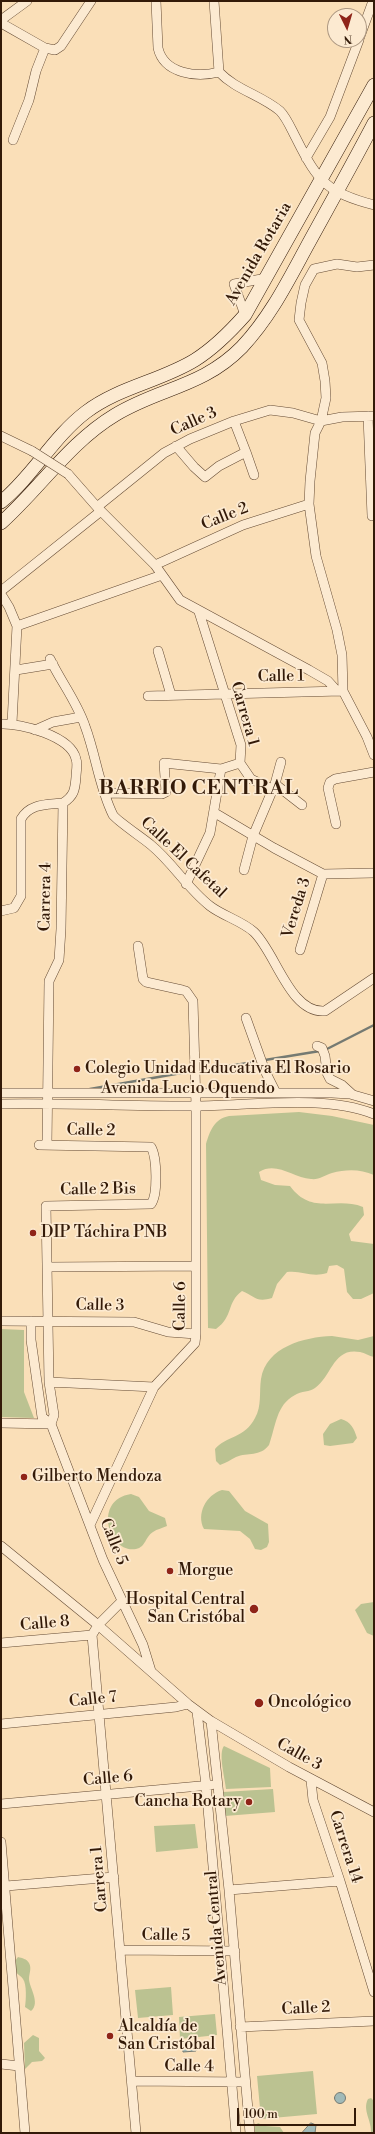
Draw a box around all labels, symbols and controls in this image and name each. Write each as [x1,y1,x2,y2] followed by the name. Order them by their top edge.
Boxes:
[327,8,367,48] north arrow
[343,32,353,46] text: N
[222,199,296,309] street label: Avenida Rotaria
[168,403,220,441] street label: Calle 3
[199,499,251,535] street label: Calle 2
[257,667,305,687] street label: Calle 1
[226,679,262,749] street label: Carrera 1
[99,777,299,801] district label: BARRIO CENTRAL
[136,813,230,903] street label: Calle El Cafetal
[36,862,56,932] street label: Carrera 4
[279,875,315,941] street label: Vereda 3
[85,1059,351,1079] place label: Colegio Unidad Educativa El Rosario
[72,1064,82,1074] marker: Colegio Unidad Educativa El Rosario
[101,1079,275,1099] street label: Avenida Lucio Oquendo
[66,1121,116,1141] street label: Calle 2
[60,1180,136,1200] street label: Calle 2 Bis
[41,1223,167,1243] place label: DIP Táchira PNB
[28,1228,38,1238] marker: DIP Táchira PNB
[171,1281,191,1331] street label: Calle 6
[75,1296,125,1316] street label: Calle 3
[32,1467,162,1487] place label: Gilberto Mendoza
[19,1472,29,1482] marker: Gilberto Mendoza
[95,1516,131,1568] street label: Calle 5
[178,1561,233,1581] place label: Morgue
[165,1566,175,1576] marker: Morgue
[126,1590,245,1628] place label: Hospital Central San Cristóbal
[248,1603,260,1615] marker: Hospital Central San Cristóbal
[19,1612,71,1636] street label: Calle 8
[68,1688,118,1712] street label: Calle 7
[268,1693,351,1713] place label: Oncológico
[253,1697,265,1709] marker: Oncológico
[273,1735,325,1775] street label: Calle 3
[82,1767,134,1791] street label: Calle 6
[134,1792,241,1812] place label: Cancha Rotary
[244,1797,254,1807] marker: Cancha Rotary
[324,1808,366,1886] street label: Carrera 14
[88,1845,112,1913] street label: Carrera 1
[202,1870,232,1986] street label: Avenida Central
[141,1926,191,1946] street label: Calle 5
[281,1998,331,2020] street label: Calle 2
[118,2017,215,2055] place label: Alcaldía de San Cristóbal
[105,2031,115,2041] marker: Alcaldía de San Cristóbal
[164,2057,214,2077] street label: Calle 4
[239,2100,358,2126] scale bar
[244,2107,278,2122] text: 100 m

